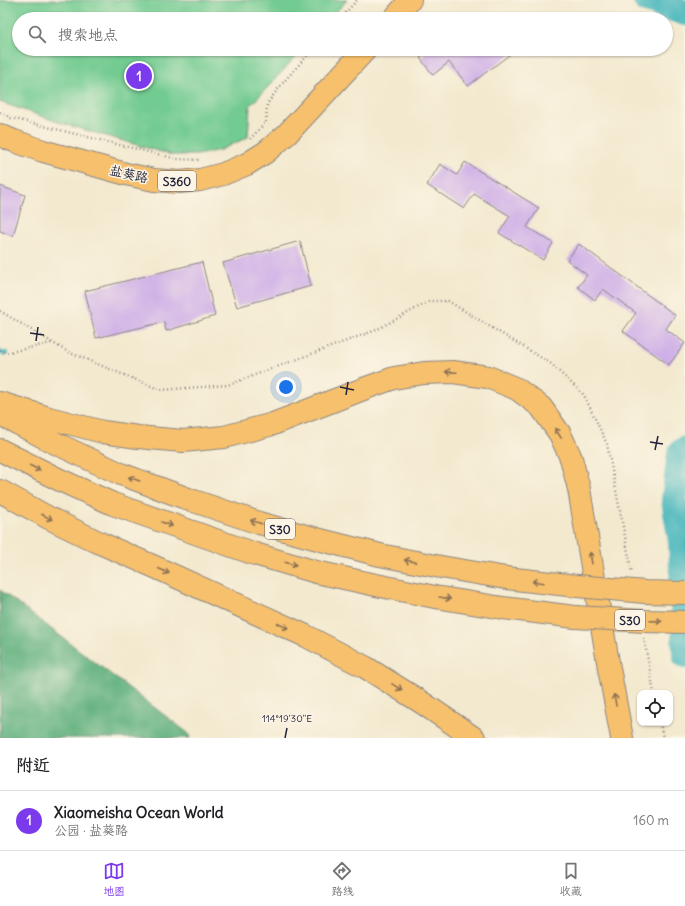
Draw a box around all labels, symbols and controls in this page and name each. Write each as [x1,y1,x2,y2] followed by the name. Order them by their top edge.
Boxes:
[12,12,673,56] search box
[26,23,48,45] icon: search
[58,25,118,44] text: 搜索地点
[126,61,152,91] pin: 1
[108,161,150,187] street label: 盐葵路
[158,171,196,191] road number: S360
[445,368,458,376] one-way arrow
[276,377,296,397] your location
[554,427,562,439] one-way arrow
[29,464,41,472] one-way arrow
[128,475,140,483] one-way arrow
[40,513,52,521] one-way arrow
[250,518,263,525] one-way arrow
[265,519,295,539] road number: S30
[161,520,173,528] one-way arrow
[586,552,594,565] one-way arrow
[404,556,417,564] one-way arrow
[284,561,297,568] one-way arrow
[158,568,170,575] one-way arrow
[532,578,545,585] one-way arrow
[438,595,451,603] one-way arrow
[615,610,645,630] road number: S30
[649,618,662,625] one-way arrow
[276,623,288,630] one-way arrow
[391,683,403,691] one-way arrow
[637,690,673,726] map controls
[637,690,673,726] button: locate
[610,694,618,707] one-way arrow
[262,712,312,725] text: 114°19'30"E
[16,754,50,776] text: 附近
[54,803,224,822] text: Xiaomeisha Ocean World
[26,812,32,829] text: 1
[633,812,669,829] text: 160 m
[54,822,128,839] text: 公园 · 盐葵路
[103,860,125,898] tab: 地图
[331,860,353,898] tab: 路线
[560,860,582,898] tab: 收藏

